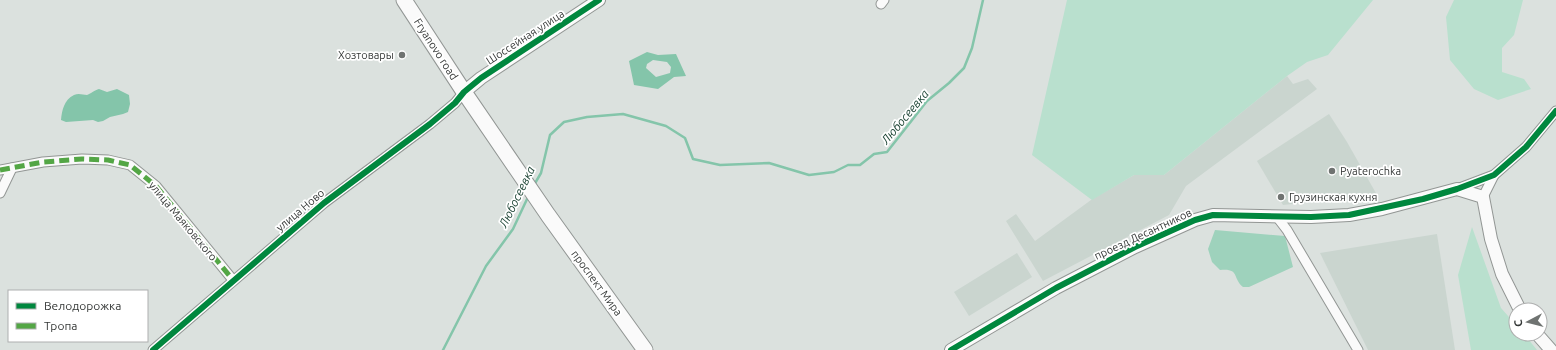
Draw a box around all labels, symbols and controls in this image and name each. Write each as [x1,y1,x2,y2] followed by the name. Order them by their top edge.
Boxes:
[484,7,566,67] street label: Шоссейная улица
[412,16,460,82] street label: Fryanovo road
[338,49,394,61] place label: Хозтовары
[397,50,407,60] marker: Хозтовары
[878,87,931,147] water label: Любосеевка
[496,164,537,230] water label: Любосеевка
[1340,165,1401,177] place label: Pyaterochka
[1327,166,1337,176] marker: Pyaterochka
[146,179,220,263] street label: улица Маяковского
[273,186,327,234] street label: улица Ново
[1289,191,1377,203] place label: Грузинская кухня
[1276,192,1286,202] marker: Грузинская кухня
[1092,206,1194,262] street label: проезд Десантников
[569,248,625,318] street label: проспект Мира
[8,290,148,342] legend
[44,299,121,312] text: Велодорожка
[1508,302,1548,342] north arrow
[44,319,77,332] text: Тропа
[1512,319,1524,327] text: С

